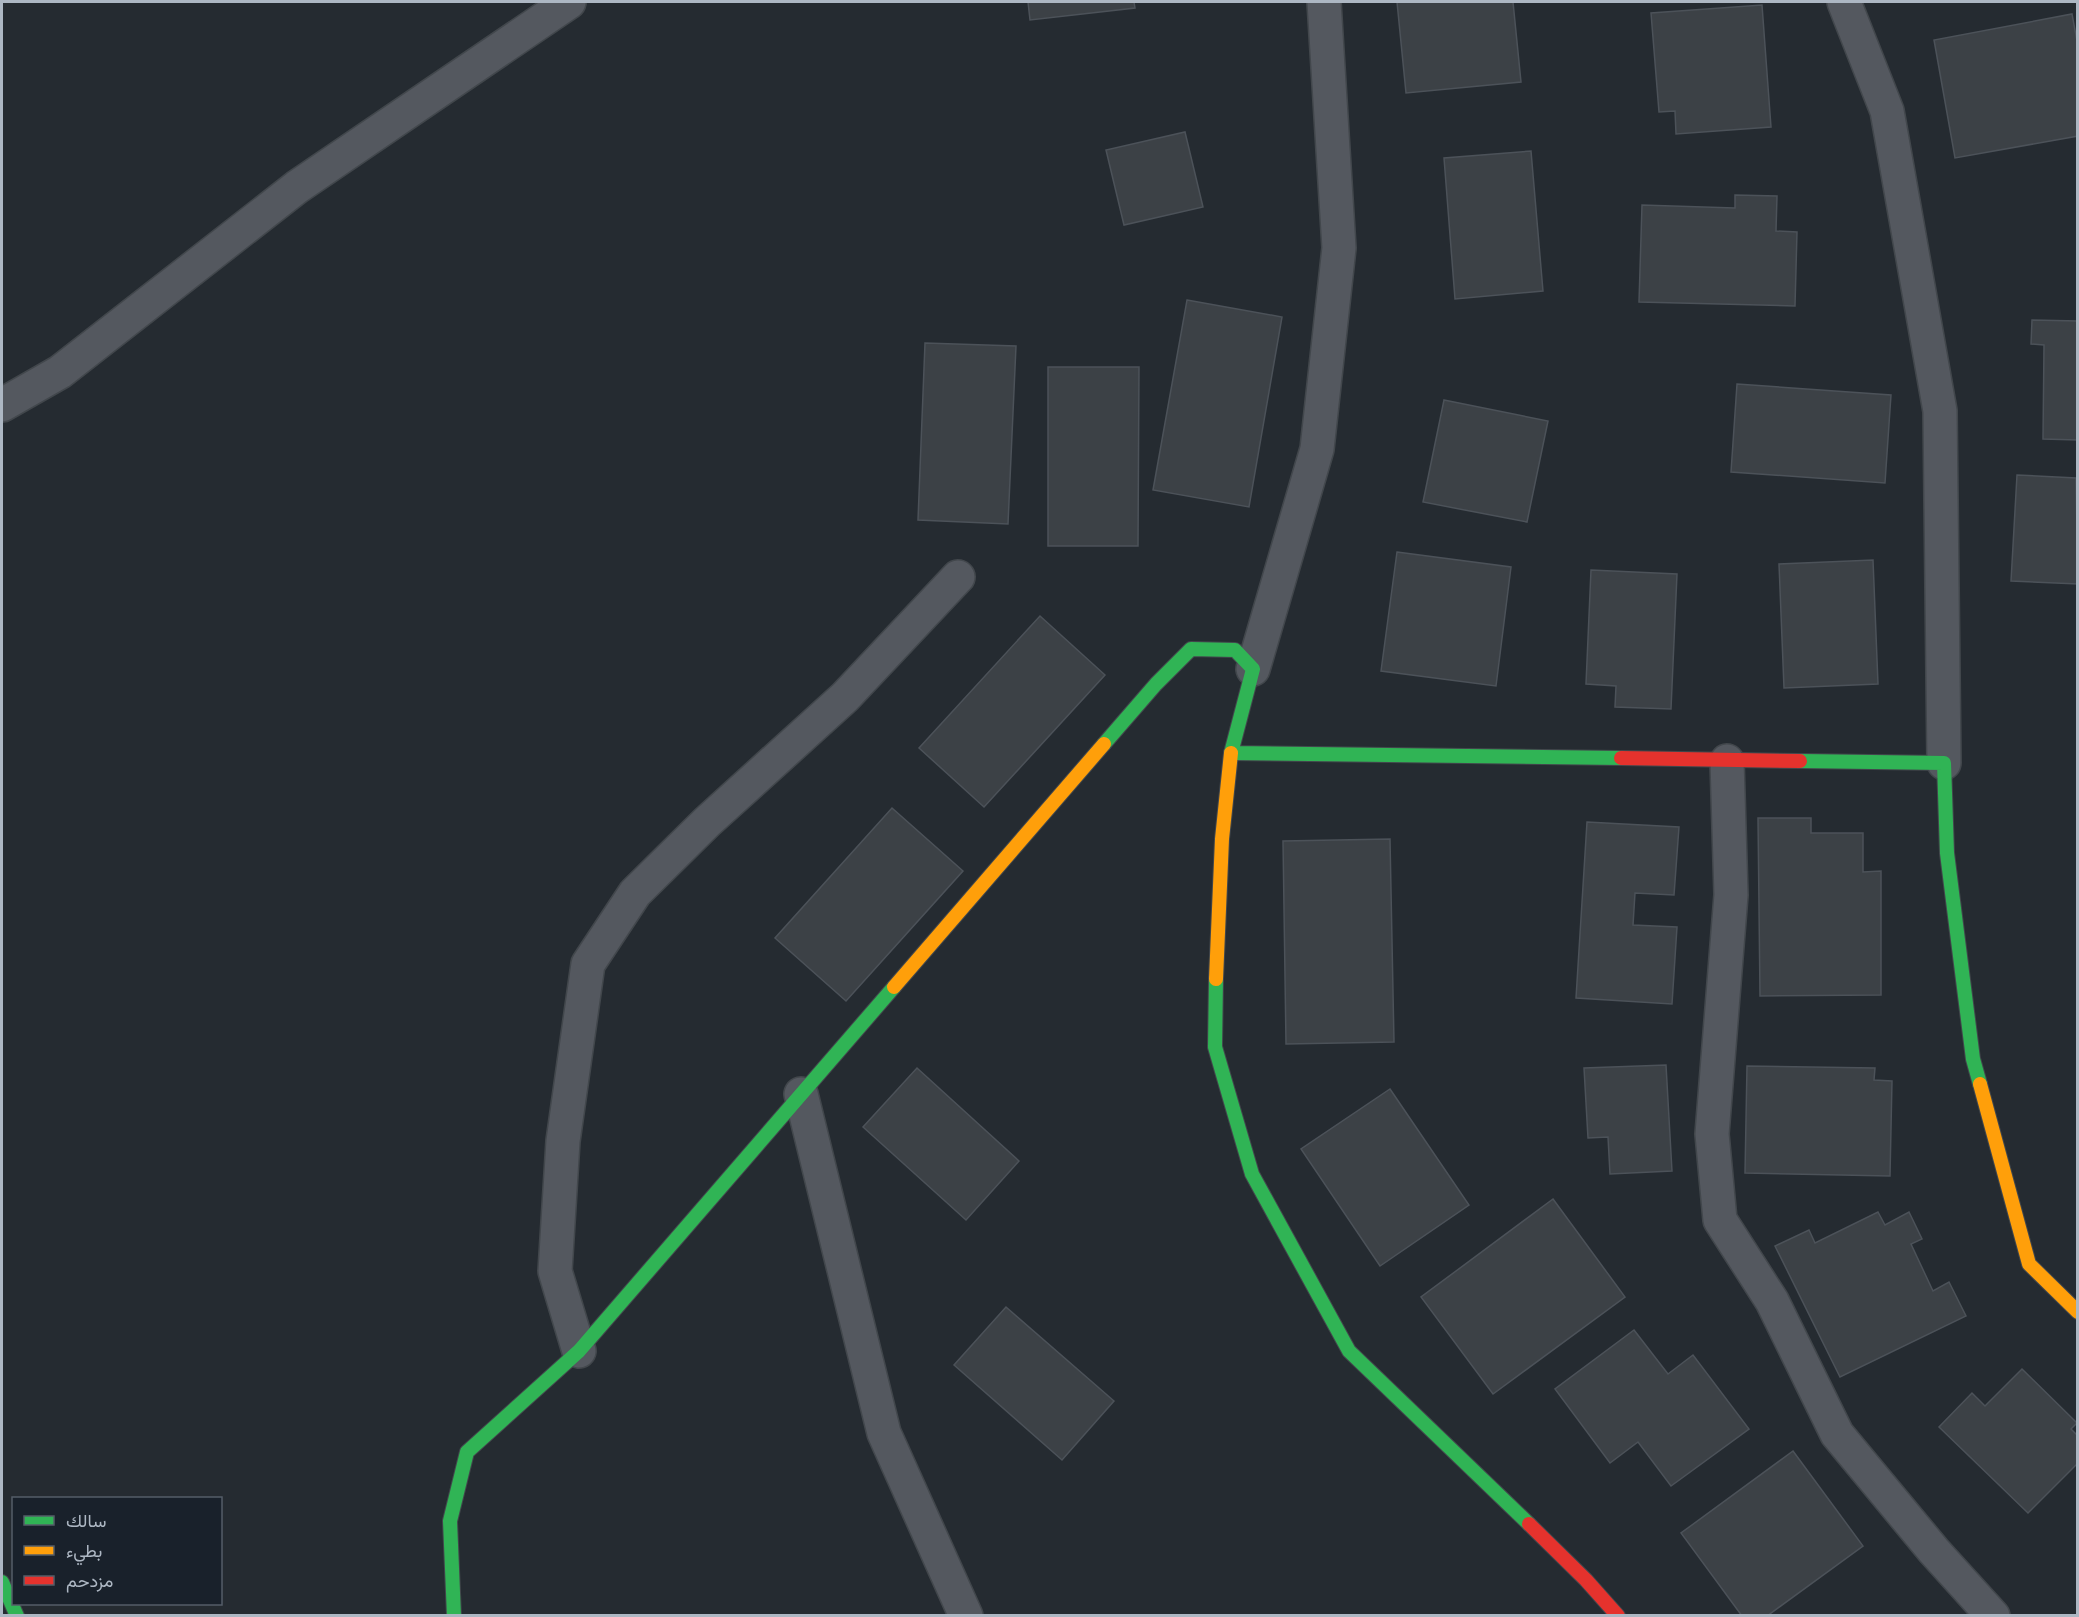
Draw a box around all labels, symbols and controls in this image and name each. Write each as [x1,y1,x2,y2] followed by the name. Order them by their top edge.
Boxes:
[12,1497,222,1605] legend
[66,1510,106,1531] text: سالك
[66,1540,102,1566] text: بطيء
[66,1570,113,1593] text: مزدحم

